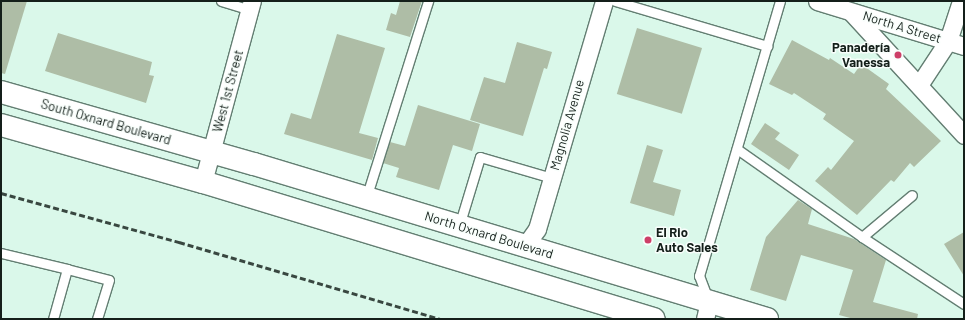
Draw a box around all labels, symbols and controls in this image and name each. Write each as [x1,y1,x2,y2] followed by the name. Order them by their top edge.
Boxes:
[861,8,943,46] street label: North A Street
[832,40,890,71] place label: Panadería Vanessa
[209,48,247,134] street label: West 1st Street
[893,50,903,60] marker: Panadería Vanessa
[547,78,587,172] street label: Magnolia Avenue
[39,96,173,148] street label: South Oxnard Boulevard
[423,208,555,262] street label: North Oxnard Boulevard
[656,225,718,256] place label: El Rio Auto Sales
[643,235,653,245] marker: El Rio Auto Sales

